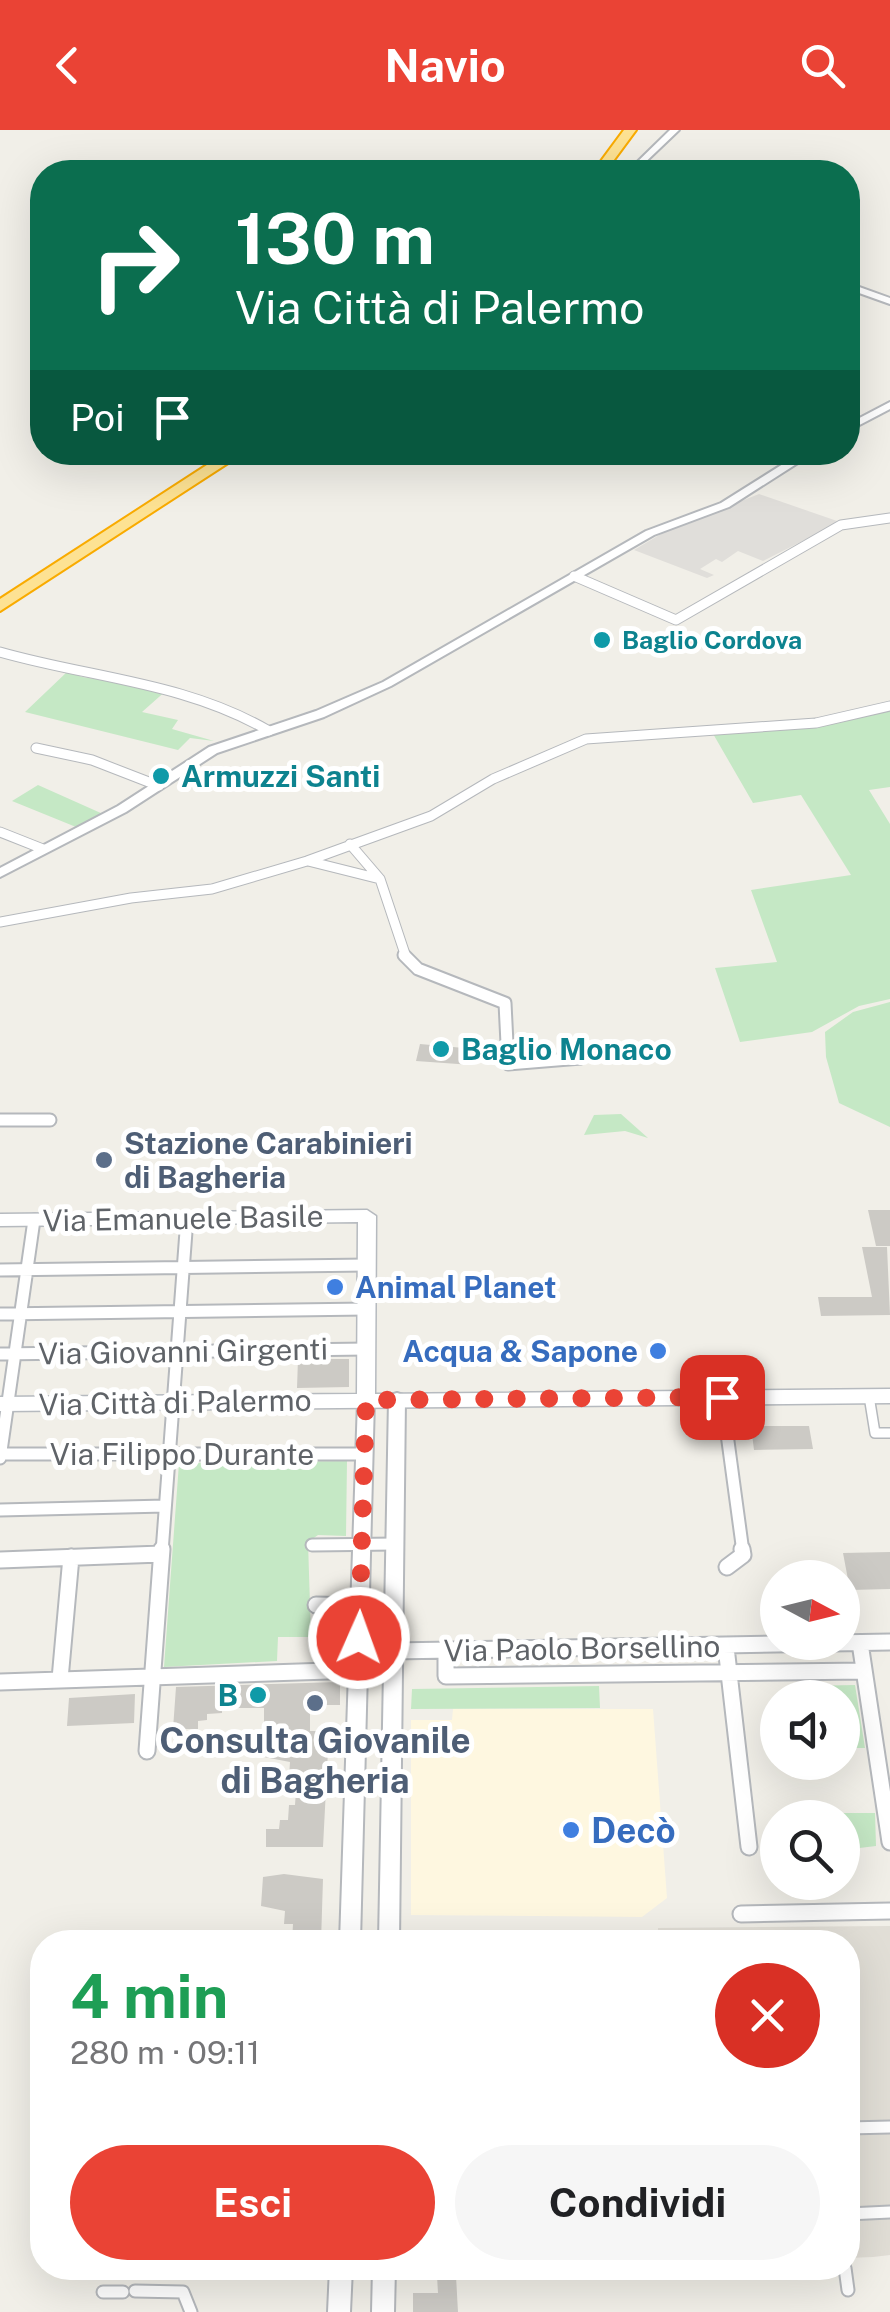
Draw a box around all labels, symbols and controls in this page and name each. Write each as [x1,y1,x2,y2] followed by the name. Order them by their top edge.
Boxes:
[40,38,95,93] icon: back
[795,38,850,93] icon: search
[384,39,506,92] text: Navio
[235,197,435,280] text: 130 m
[70,200,200,330] icon: right
[235,281,644,334] text: Via Città di Palermo
[145,390,200,445] icon: arrive
[70,395,125,440] text: Poi
[622,625,802,655] place label: Baglio Cordova
[591,629,613,651] marker: Baglio Cordova
[181,758,380,794] place label: Armuzzi Santi
[150,765,172,787] marker: Armuzzi Santi
[461,1031,672,1067] place label: Baglio Monaco
[430,1038,452,1060] marker: Baglio Monaco
[124,1125,413,1195] place label: Stazione Carabinieri di Bagheria
[93,1149,115,1171] marker: Stazione Carabinieri di Bagheria
[42,1198,324,1238] street label: Via Emanuele Basile
[355,1269,556,1305] place label: Animal Planet
[324,1276,346,1298] marker: Animal Planet
[38,1330,328,1372] street label: Via Giovanni Girgenti
[402,1333,638,1369] place label: Acqua & Sapone
[647,1340,669,1362] marker: Acqua & Sapone
[680,1355,765,1440] pin
[695,1370,750,1425] icon: arrive
[38,1382,312,1422] street label: Via Città di Palermo
[50,1436,314,1472] street label: Via Filippo Durante
[760,1560,860,1660] north arrow
[760,1560,860,1900] map controls
[307,1586,411,1690] position arrow
[443,1628,721,1668] street label: Via Paolo Borsellino
[217,1677,238,1713] place label: B
[760,1680,860,1780] button: sound
[247,1684,269,1706] marker: B
[304,1692,326,1714] marker: Consulta Giovanile di Bagheria
[159,1720,471,1801] place label: Consulta Giovanile di Bagheria
[760,1800,860,1900] button: search
[591,1810,676,1851] place label: Decò
[560,1819,582,1841] marker: Decò
[70,1961,228,2032] text: 4 min
[715,1963,820,2068] button: close
[70,2034,260,2071] text: 280 m · 09:11
[70,2145,435,2260] button: Esci
[455,2145,820,2260] button: Condividi

